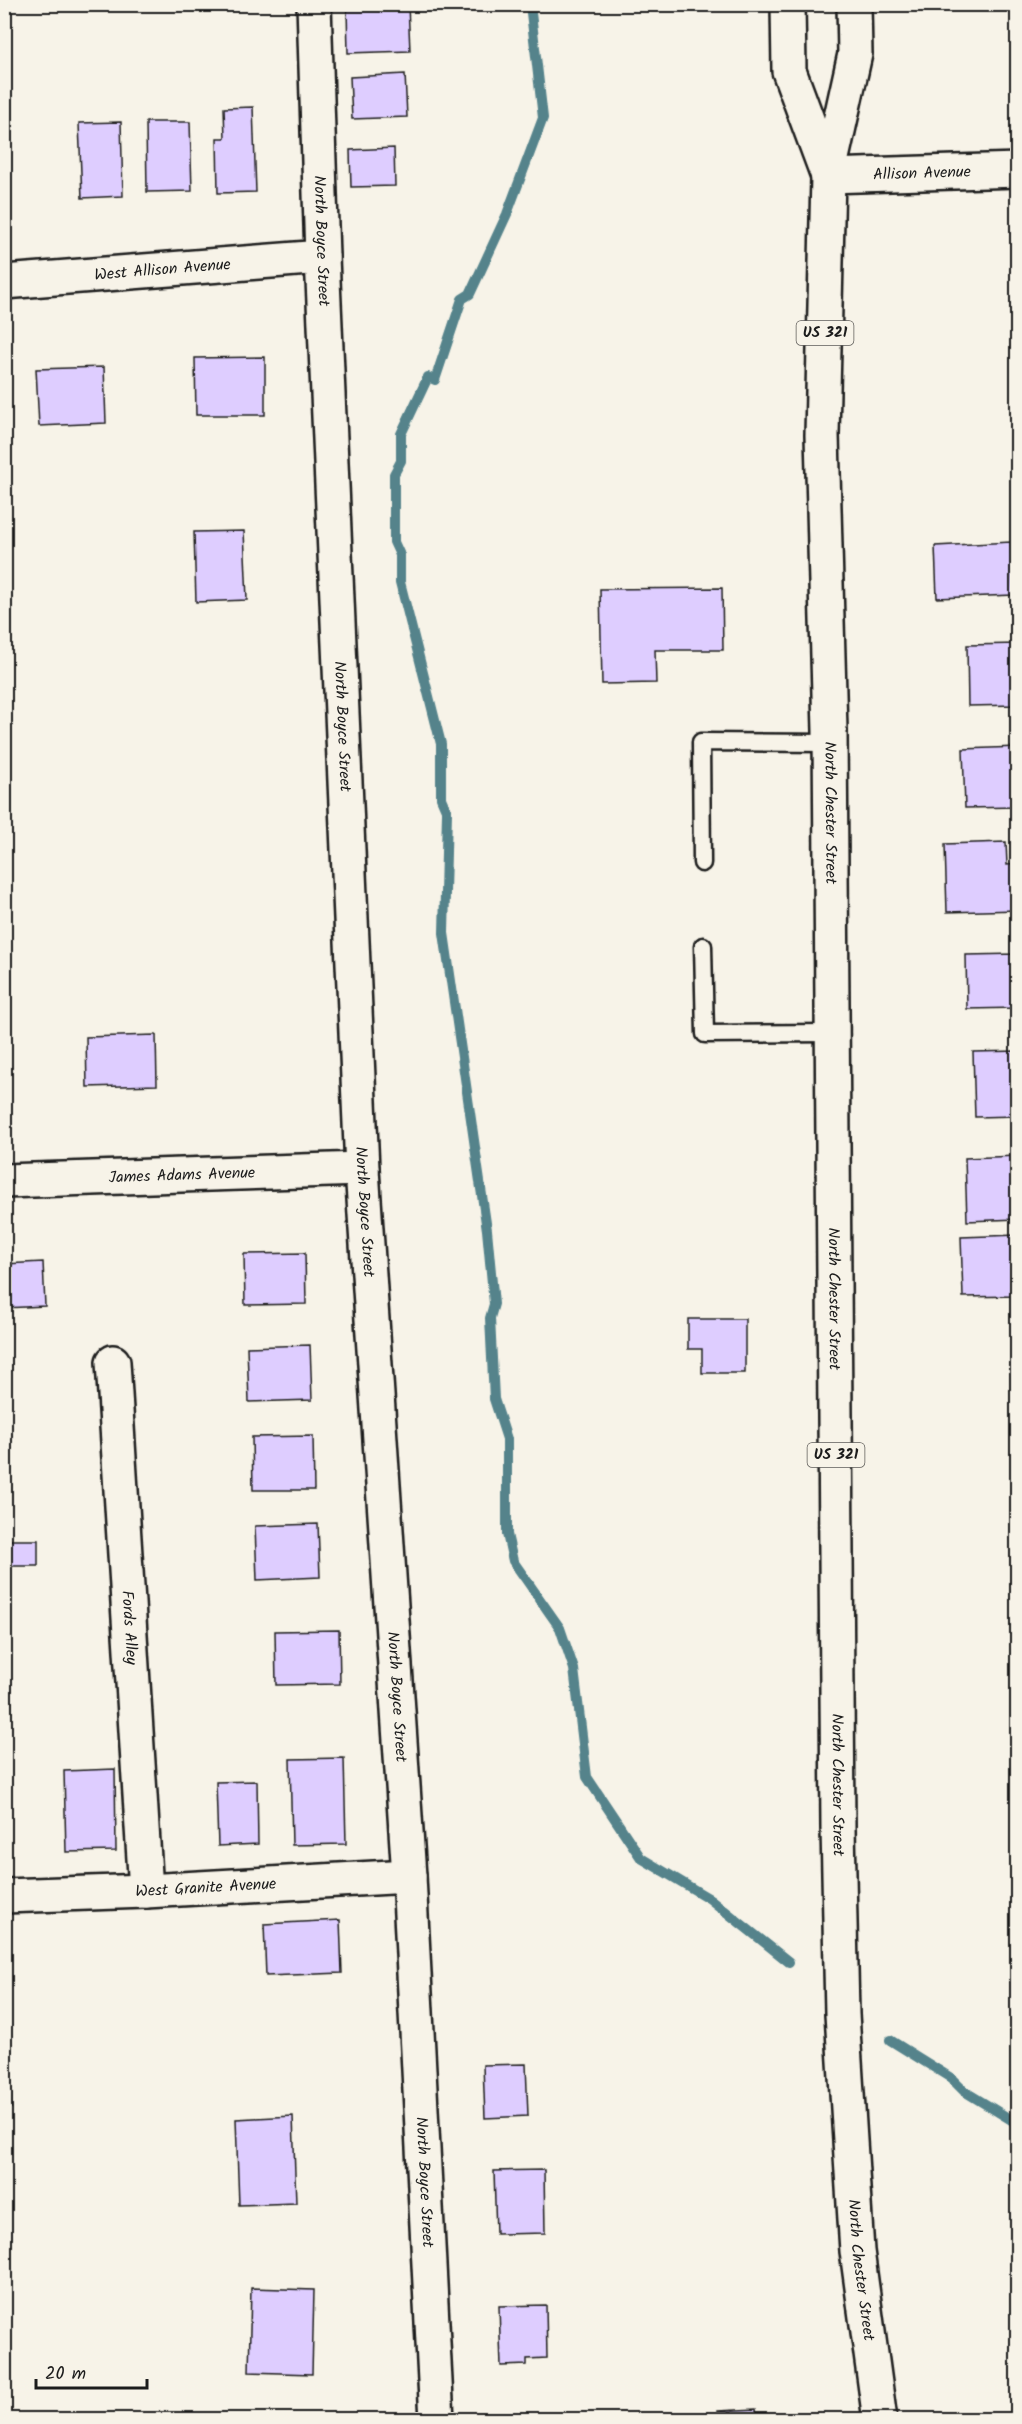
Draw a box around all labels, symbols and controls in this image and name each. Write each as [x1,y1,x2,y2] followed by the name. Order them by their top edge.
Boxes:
[873,159,971,187] street label: Allison Avenue
[307,175,337,308] street label: North Boyce Street
[93,252,232,287] street label: West Allison Avenue
[796,321,854,345] road number: US 321
[327,660,358,793] street label: North Boyce Street
[818,742,844,885] street label: North Chester Street
[349,1146,382,1279] street label: North Boyce Street
[108,1160,256,1190] street label: James Adams Avenue
[821,1227,847,1371] street label: North Chester Street
[808,1443,864,1467] road number: US 321
[115,1590,144,1666] street label: Fords Alley
[380,1631,414,1764] street label: North Boyce Street
[825,1713,851,1857] street label: North Chester Street
[135,1871,277,1904] street label: West Granite Avenue
[409,2116,441,2249] street label: North Boyce Street
[841,2198,882,2343] street label: North Chester Street
[36,2352,147,2390] scale bar
[45,2360,86,2389] text: 20 m

